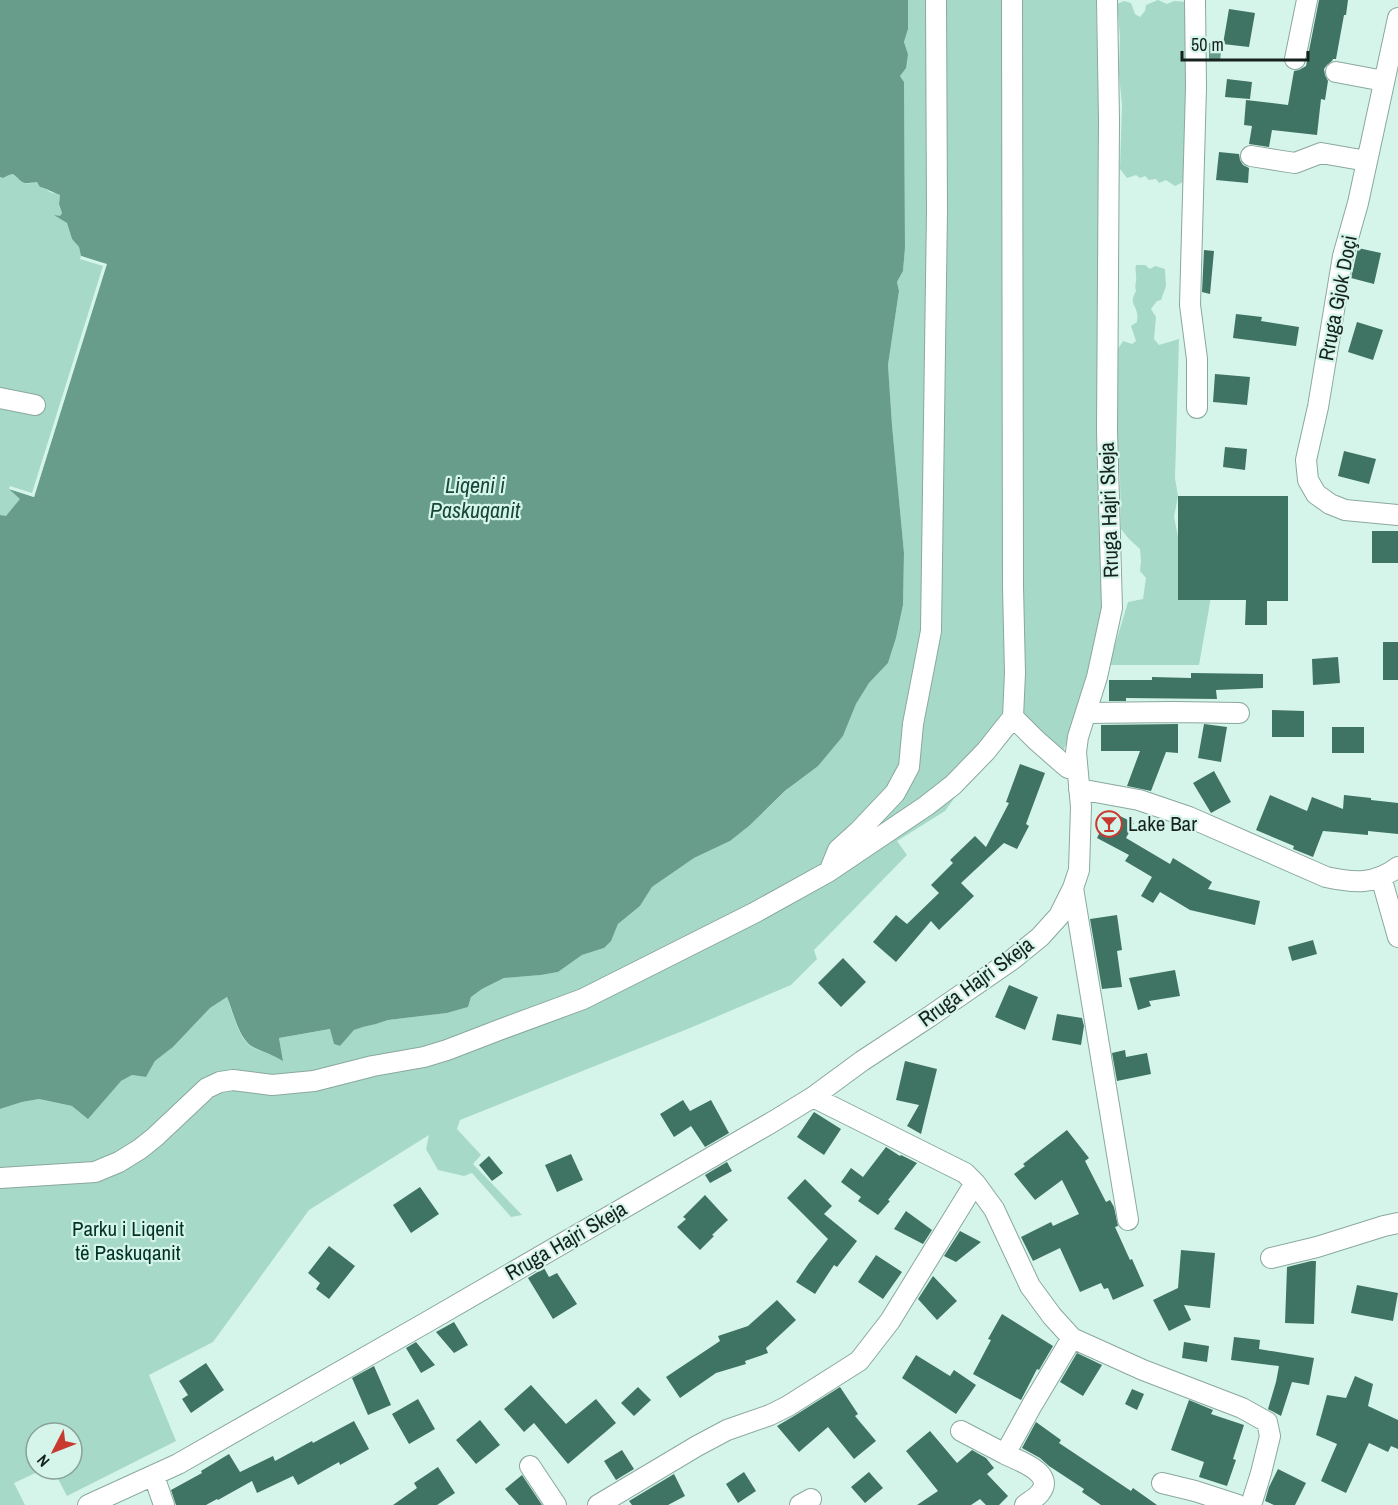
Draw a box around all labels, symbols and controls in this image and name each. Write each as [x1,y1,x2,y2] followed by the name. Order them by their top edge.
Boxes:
[1182,24,1308,62] scale bar
[1191,32,1224,57] text: 50 m
[1311,233,1364,363] street label: Rruga Gjok Doçi
[1092,441,1125,578] street label: Rruga Hajri Skeja
[430,470,521,525] water label: Liqeni i Paskuqanit
[1094,809,1124,839] bar icon: Lake Bar
[1128,809,1197,838] place label: Lake Bar
[912,930,1040,1033] street label: Rruga Hajri Skeja
[500,1194,632,1287] street label: Rruga Hajri Skeja
[72,1214,184,1267] park label: Parku i Liqenit të Paskuqanit
[24,1421,84,1481] north arrow
[32,1450,54,1472] text: N

